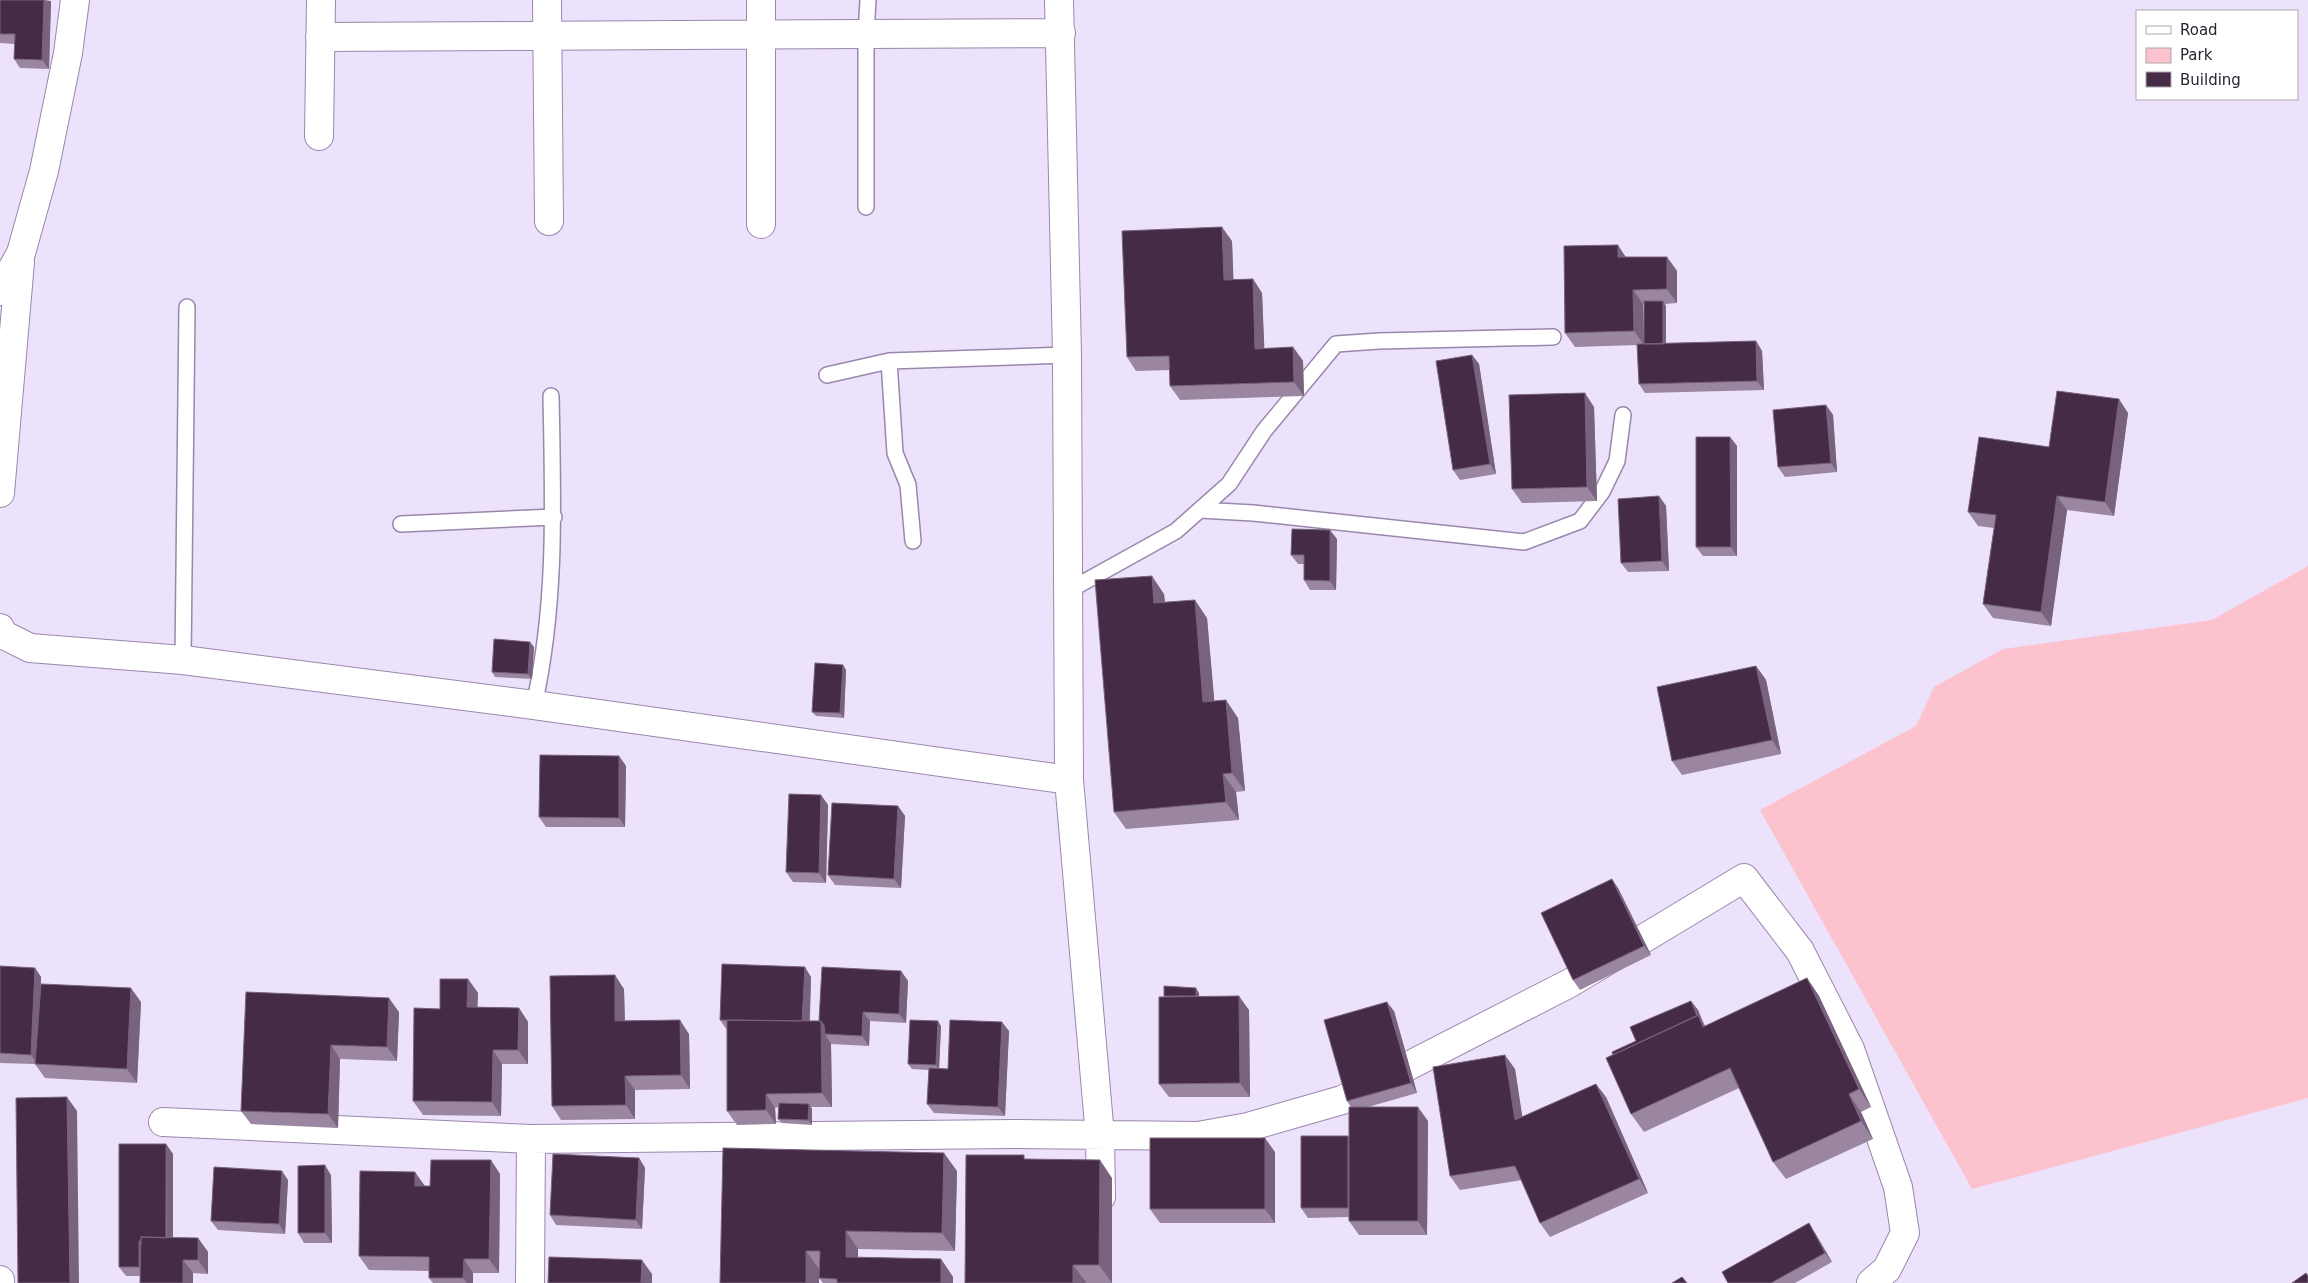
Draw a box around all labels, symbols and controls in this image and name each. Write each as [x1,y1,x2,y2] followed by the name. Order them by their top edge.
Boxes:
[2136,10,2298,100] legend
[2180,21,2218,39] text: Road
[2180,46,2213,64] text: Park
[2180,71,2241,89] text: Building

